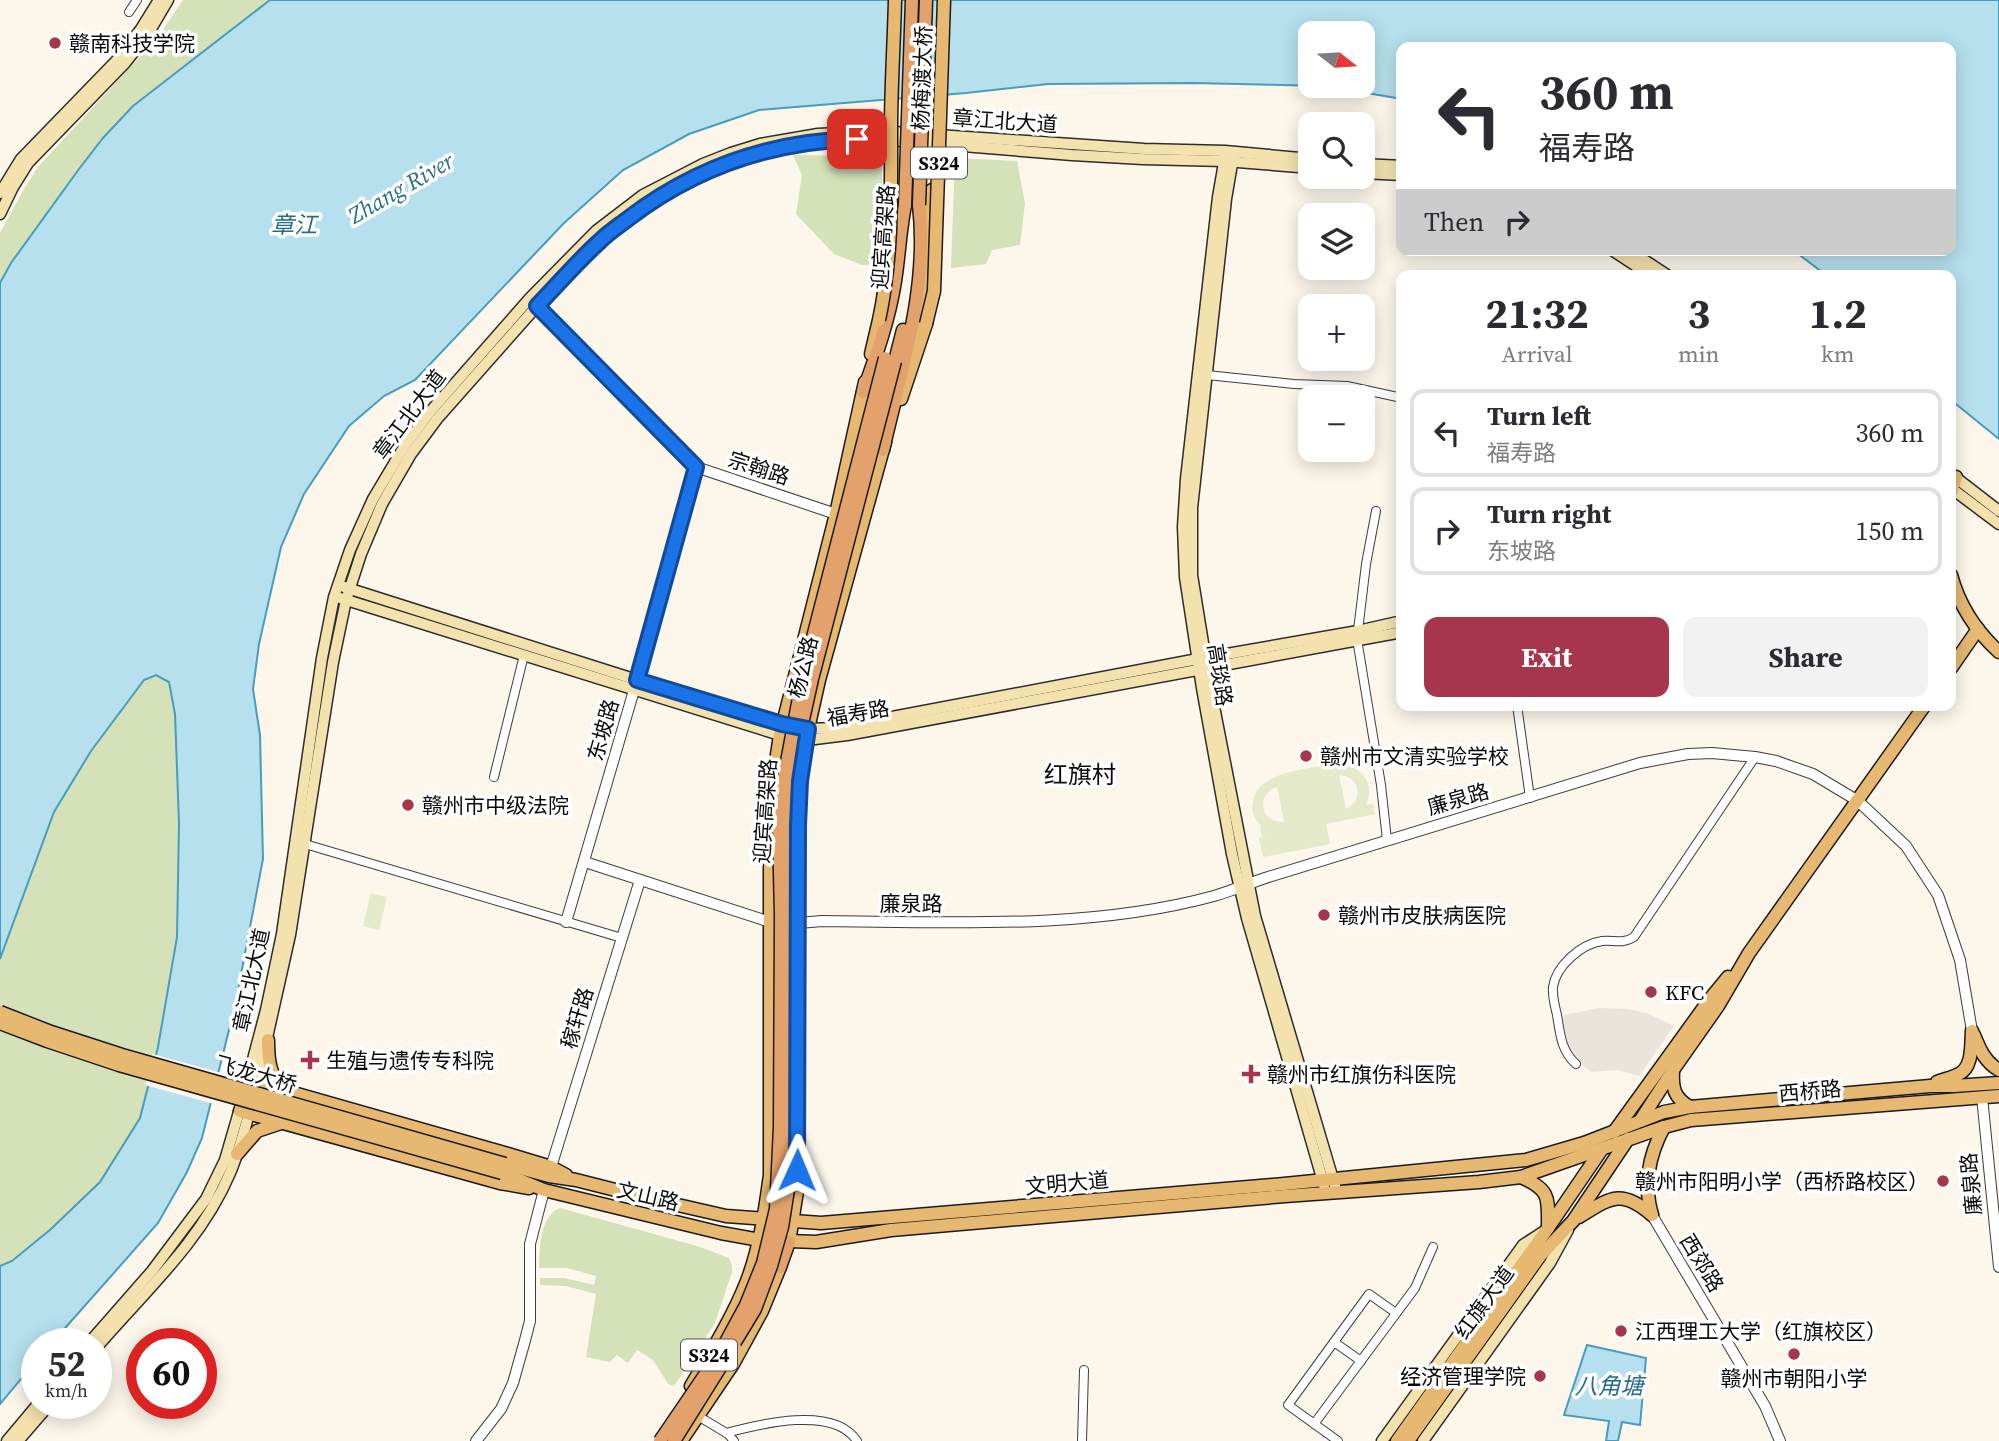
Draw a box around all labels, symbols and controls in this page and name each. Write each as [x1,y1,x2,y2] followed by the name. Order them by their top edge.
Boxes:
[1298,21,1376,98] north arrow
[1298,21,1375,462] map controls
[906,25,938,131] street label: 杨梅渡大桥
[69,29,195,58] place label: 赣南科技学院
[47,35,63,51] marker: 赣南科技学院
[1539,58,1674,125] text: 360 m
[1424,70,1515,161] icon: left
[952,103,1058,139] street label: 章江北大道
[827,109,887,169] pin
[1298,112,1375,189] button: search
[838,120,876,158] icon: arrive
[1539,126,1635,170] text: 福寿路
[341,144,460,232] water label: Zhang River
[911,148,967,178] road number: S324
[865,184,901,290] street label: 迎宾高架路
[1298,203,1375,280] button: layers
[1498,203,1536,241] icon: right
[1424,204,1484,240] text: Then
[271,209,320,241] water label: 章江
[1485,284,1589,342] text: 21:32
[1687,284,1710,342] text: 3
[1809,284,1867,342] text: 1.2
[1298,294,1375,371] button: +
[1501,338,1573,370] text: Arrival
[1678,338,1720,370] text: min
[1821,338,1854,370] text: km
[366,363,452,465] street label: 章江北大道
[1298,385,1375,462] button: −
[1487,398,1591,434] text: Turn left
[1428,414,1466,452] icon: left
[1856,415,1924,451] text: 360 m
[1487,437,1556,469] text: 福寿路
[725,444,793,492] street label: 宗翰路
[1487,496,1611,532] text: Turn right
[1428,512,1466,550] icon: right
[1856,513,1924,549] text: 150 m
[1487,535,1556,567] text: 东坡路
[1424,617,1669,697] button: Exit
[1683,617,1928,697] button: Share
[781,633,825,701] street label: 杨公路
[1201,642,1239,708] street label: 高琰路
[824,693,892,733] street label: 福寿路
[580,696,626,764] street label: 东坡路
[1320,742,1509,771] place label: 赣州市文清实验学校
[1298,748,1314,764] marker: 赣州市文清实验学校
[747,758,783,864] street label: 迎宾高架路
[1044,758,1116,791] district label: 红旗村
[1424,776,1492,822] street label: 廉泉路
[422,791,569,820] place label: 赣州市中级法院
[400,797,416,813] marker: 赣州市中级法院
[880,889,943,918] street label: 廉泉路
[1338,901,1506,930] place label: 赣州市皮肤病医院
[1316,907,1332,923] marker: 赣州市皮肤病医院
[226,926,276,1034] street label: 章江北大道
[1665,978,1704,1007] place label: KFC
[554,984,600,1052] street label: 稼轩路
[1643,984,1659,1000] marker: KFC
[326,1046,494,1075] place label: 生殖与遗传专科院
[212,1048,300,1100] street label: 飞龙大桥
[300,1050,320,1070] marker: 生殖与遗传专科院
[1267,1060,1456,1089] place label: 赣州市红旗伤科医院
[1241,1064,1261,1084] marker: 赣州市红旗伤科医院
[1777,1074,1843,1108] street label: 西桥路
[760,1133,834,1207] position arrow
[1954,1151,1988,1217] street label: 廉泉路
[1024,1165,1110,1201] street label: 文明大道
[1635,1167,1929,1196] place label: 赣州市阳明小学（西桥路校区）
[1935,1173,1951,1189] marker: 赣州市阳明小学（西桥路校区）
[614,1175,682,1217] street label: 文山路
[1673,1229,1731,1297] street label: 西郊路
[1448,1259,1520,1345] street label: 红旗大道
[1635,1317,1887,1346] place label: 江西理工大学（红旗校区）
[1613,1323,1629,1339] marker: 江西理工大学（红旗校区）
[126,1328,217,1419] speed limit sign: 60
[48,1340,85,1388] text: 52
[681,1340,737,1371] road number: S324
[1786,1346,1802,1362] marker: 赣州市朝阳小学
[1400,1362,1526,1391] place label: 经济管理学院
[1721,1364,1868,1393] place label: 赣州市朝阳小学
[1532,1368,1548,1384] marker: 经济管理学院
[1575,1370,1648,1402] water label: 八角塘
[45,1378,88,1403] text: km/h

